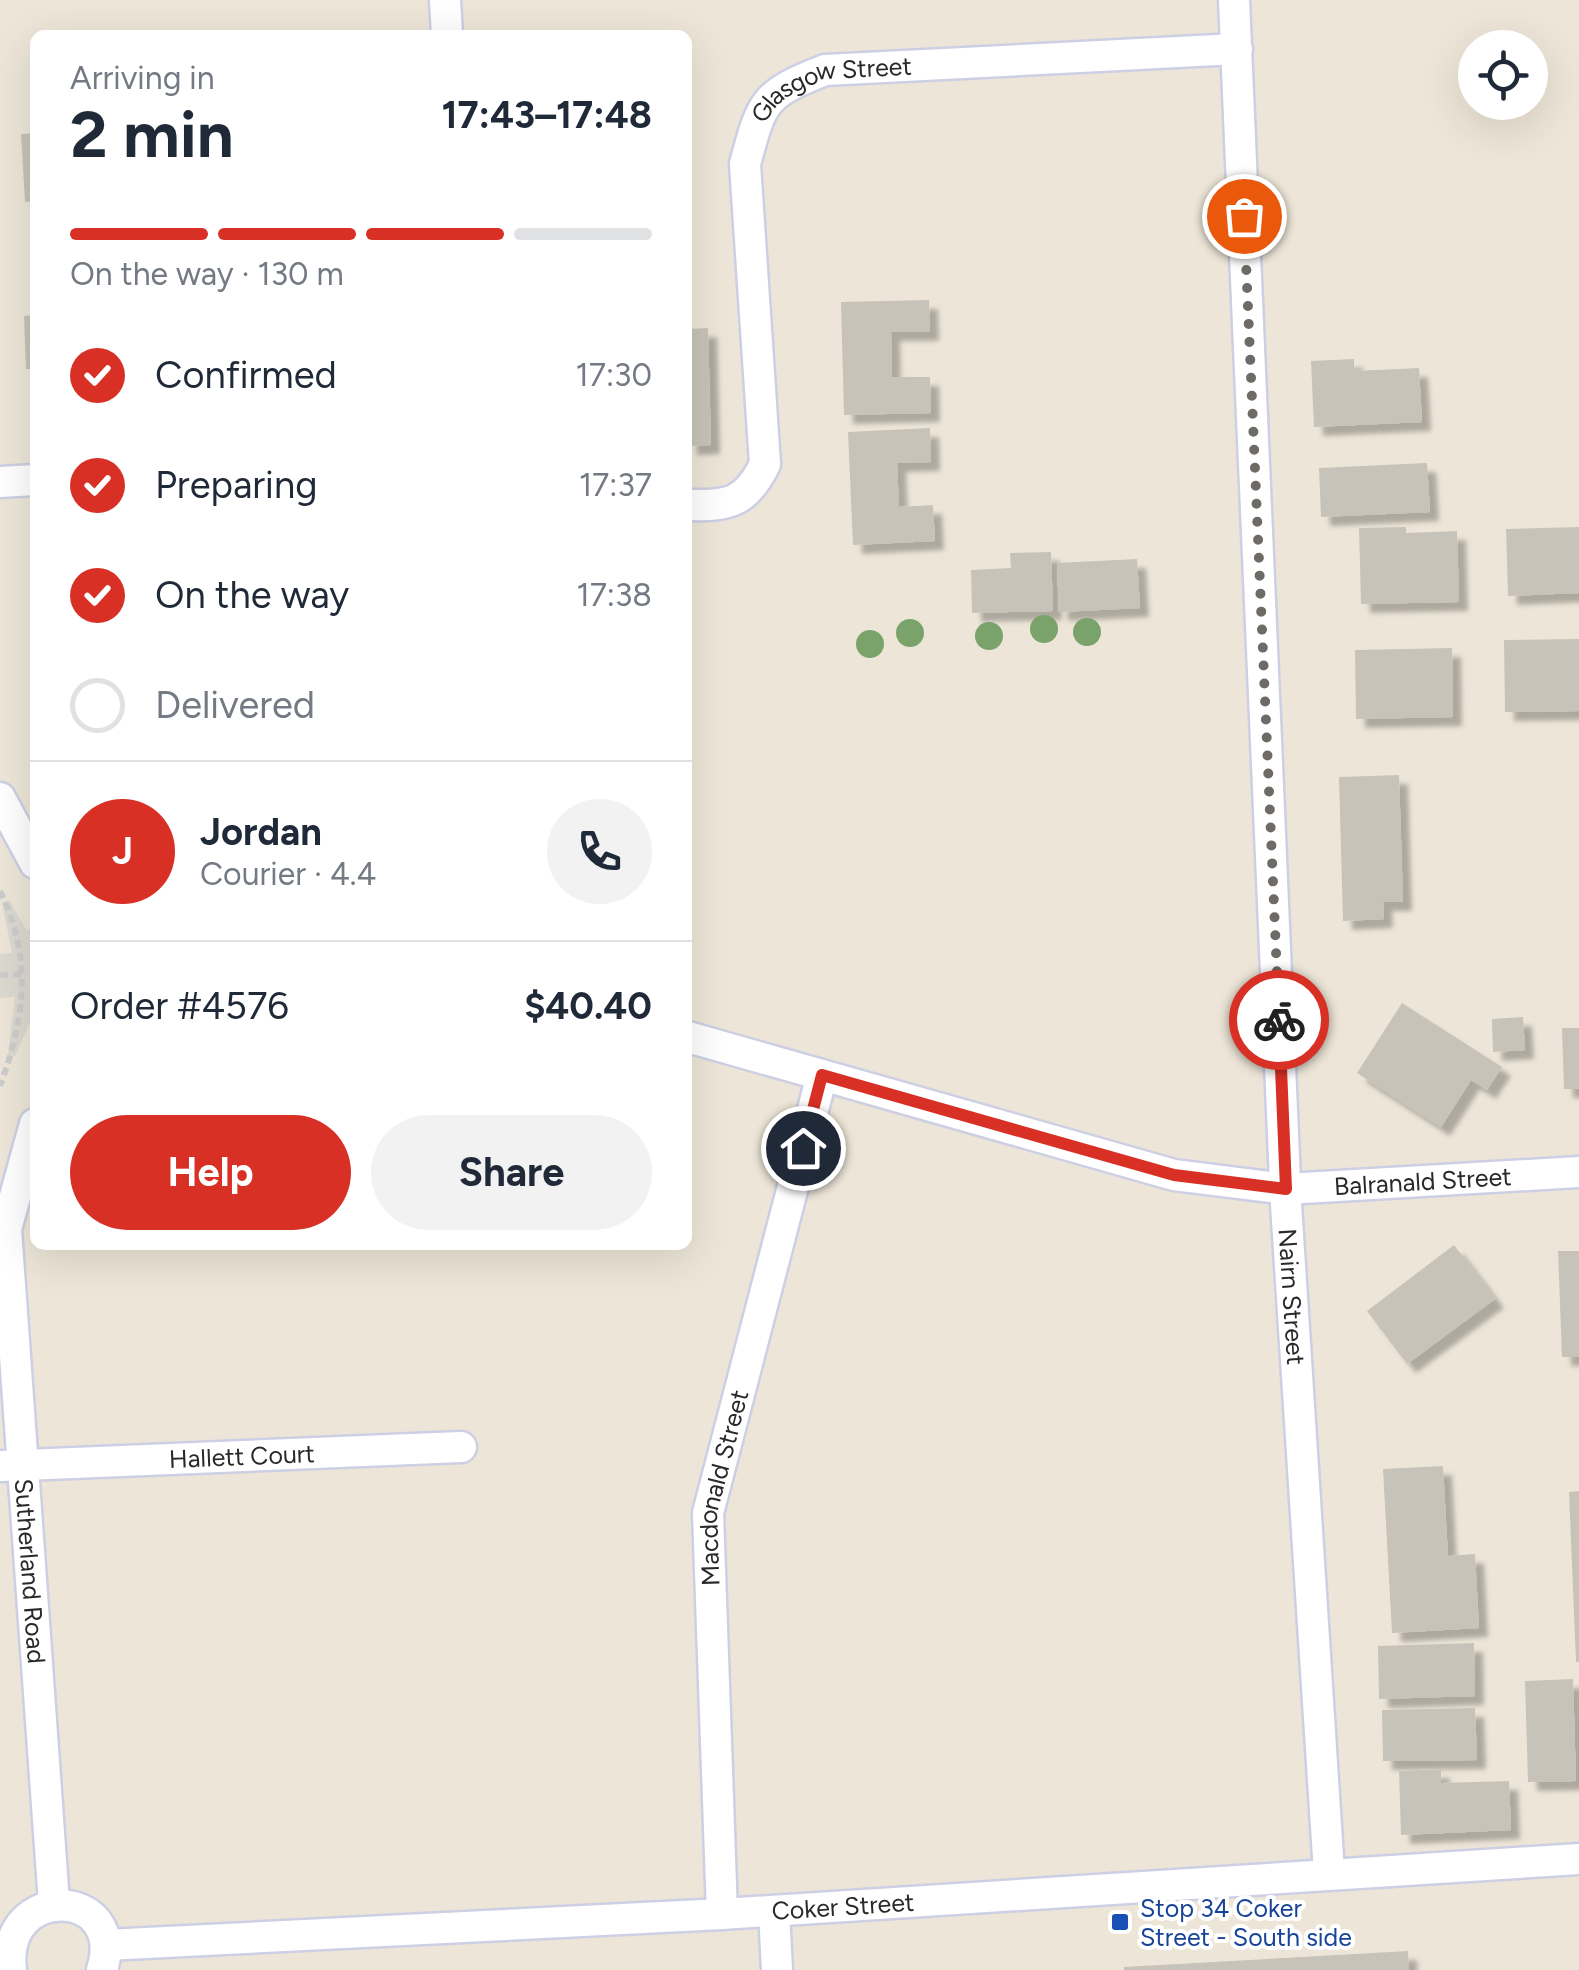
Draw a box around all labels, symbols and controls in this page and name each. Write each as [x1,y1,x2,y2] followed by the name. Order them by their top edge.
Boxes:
[1458,30,1548,120] map controls
[1458,30,1548,120] button: locate
[744,51,912,127] street label: Glasgow Street
[70,59,215,97] text: Arriving in
[441,92,652,138] text: 17:43–17:48
[70,95,234,173] text: 2 min
[1202,174,1287,259] pin
[1217,189,1272,244] icon: bag
[70,255,344,293] text: On the way · 130 m
[70,348,125,403] icon: check
[155,352,337,398] text: Confirmed
[576,356,652,394] text: 17:30
[70,458,125,513] icon: check
[155,462,317,508] text: Preparing
[579,466,652,504] text: 17:37
[70,568,125,623] icon: check
[155,572,349,618] text: On the way
[576,576,652,614] text: 17:38
[155,682,315,728] text: Delivered
[547,799,652,904] button: phone
[200,809,322,855] text: Jordan
[112,828,133,874] text: J
[200,855,376,893] text: Courier · 4.4
[1229,970,1329,1070] courier
[70,983,289,1029] text: Order #4576
[524,983,652,1029] text: $40.40
[1252,993,1307,1048] icon: bike
[761,1106,846,1191] pin
[70,1115,351,1230] button: Help
[371,1115,652,1230] button: Share
[776,1121,831,1176] icon: home
[1333,1161,1512,1201] street label: Balranald Street
[1273,1228,1311,1366] street label: Nairn Street
[693,1387,754,1587] street label: Macdonald Street
[168,1438,315,1474] street label: Hallett Court
[9,1478,52,1665] street label: Sutherland Road
[771,1887,915,1926] street label: Coker Street
[1140,1893,1352,1952] place label: Stop 34 Coker Street - South side
[1109,1911,1131,1933] marker: Stop 34 Coker Street - South side

